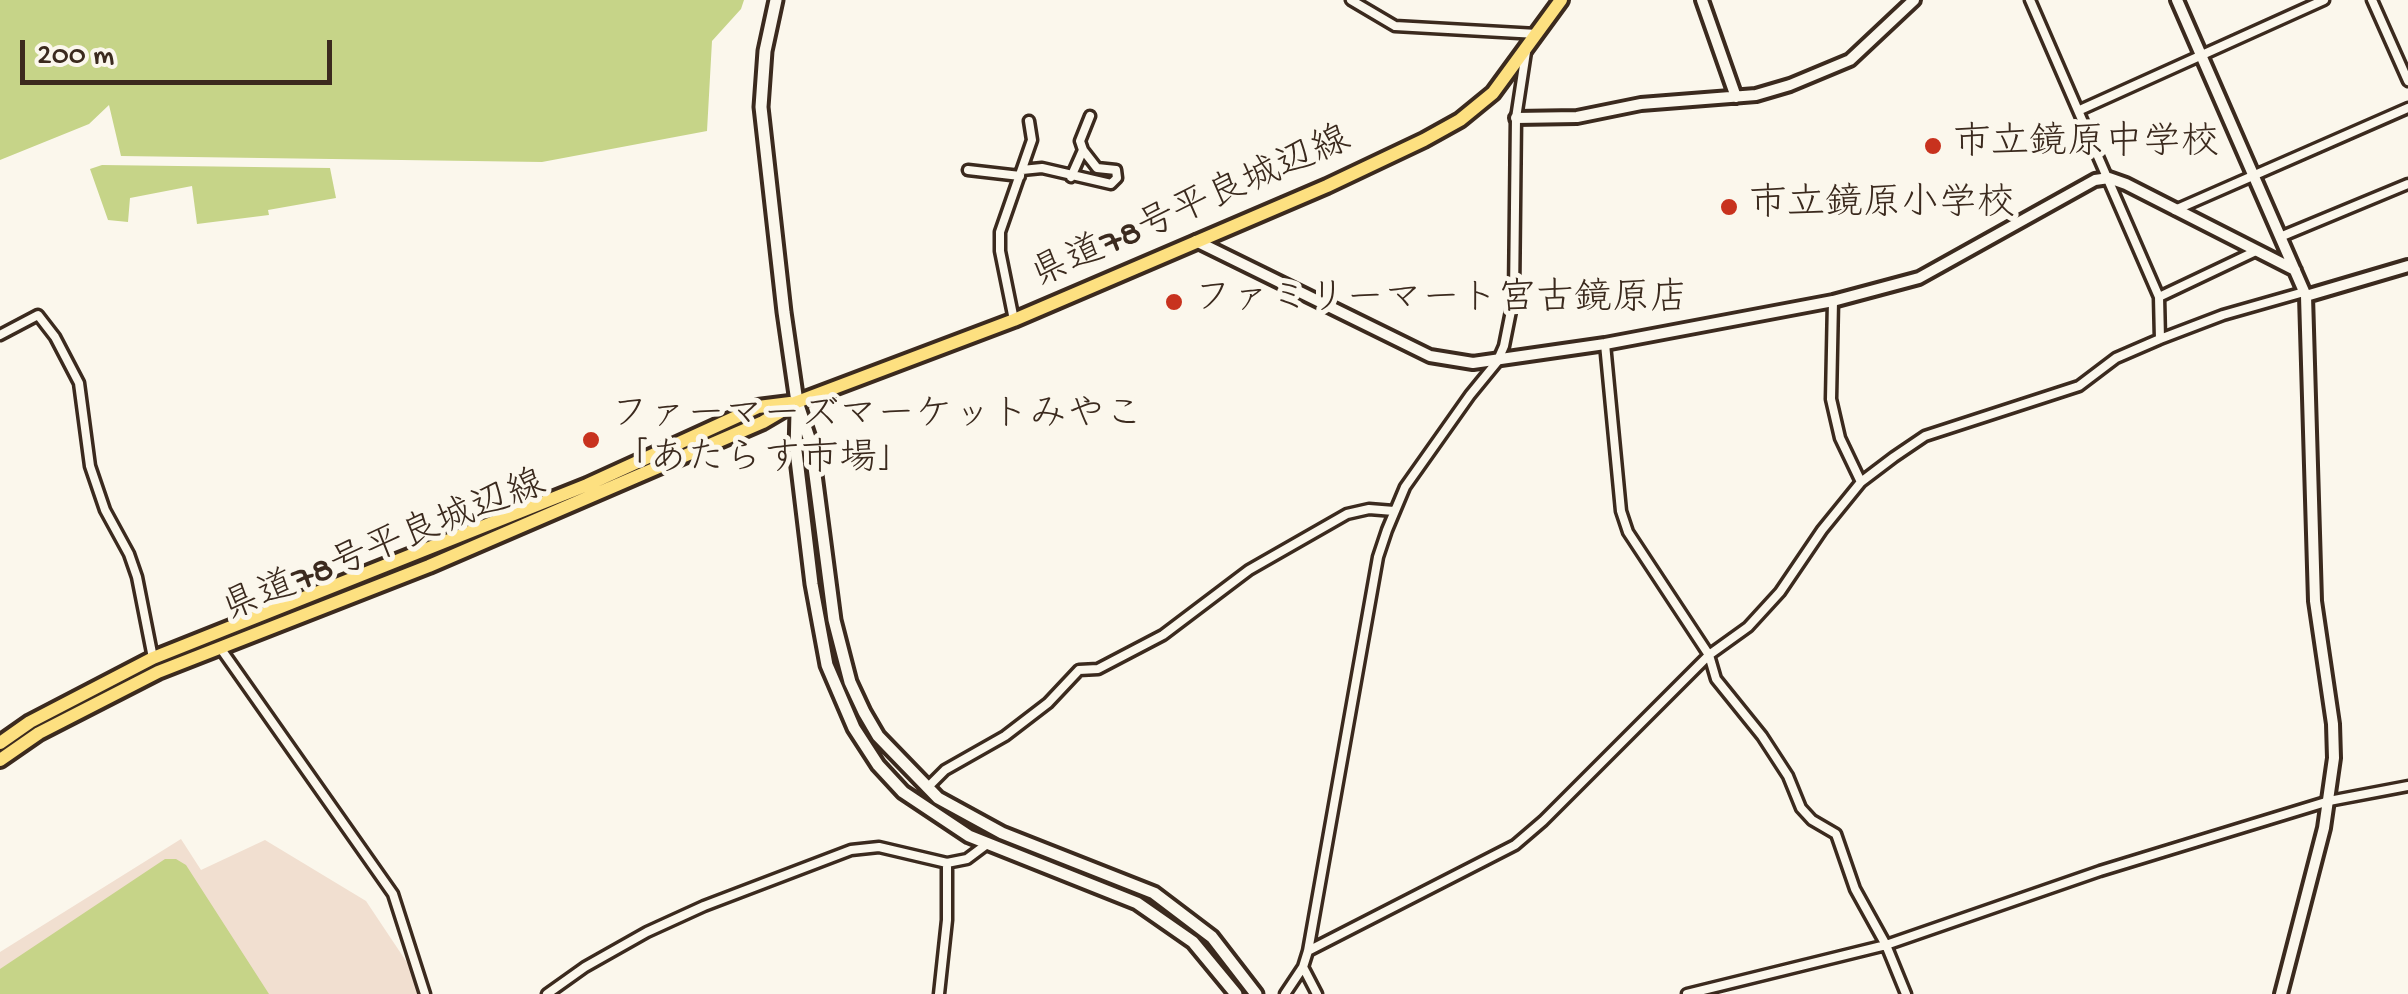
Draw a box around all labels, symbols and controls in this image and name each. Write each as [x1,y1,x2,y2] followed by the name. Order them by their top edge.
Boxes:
[25,20,338,82] scale bar
[37,40,114,75] text: 200 m
[1025,119,1359,301] street label: 県道78号平良城辺線
[1953,123,2219,169] place label: 市立鏡原中学校
[1922,135,1944,157] marker: 市立鏡原中学校
[1749,184,2015,230] place label: 市立鏡原小学校
[1718,196,1740,218] marker: 市立鏡原小学校
[1194,279,1688,325] place label: ファミリーマート宮古鏡原店
[1163,291,1185,313] marker: ファミリーマート宮古鏡原店
[611,395,1143,484] place label: ファーマーズマーケットみやこ 「あたらす市場」
[580,429,602,451] marker: ファーマーズマーケットみやこ 「あたらす市場」
[217,463,553,635] street label: 県道78号平良城辺線

